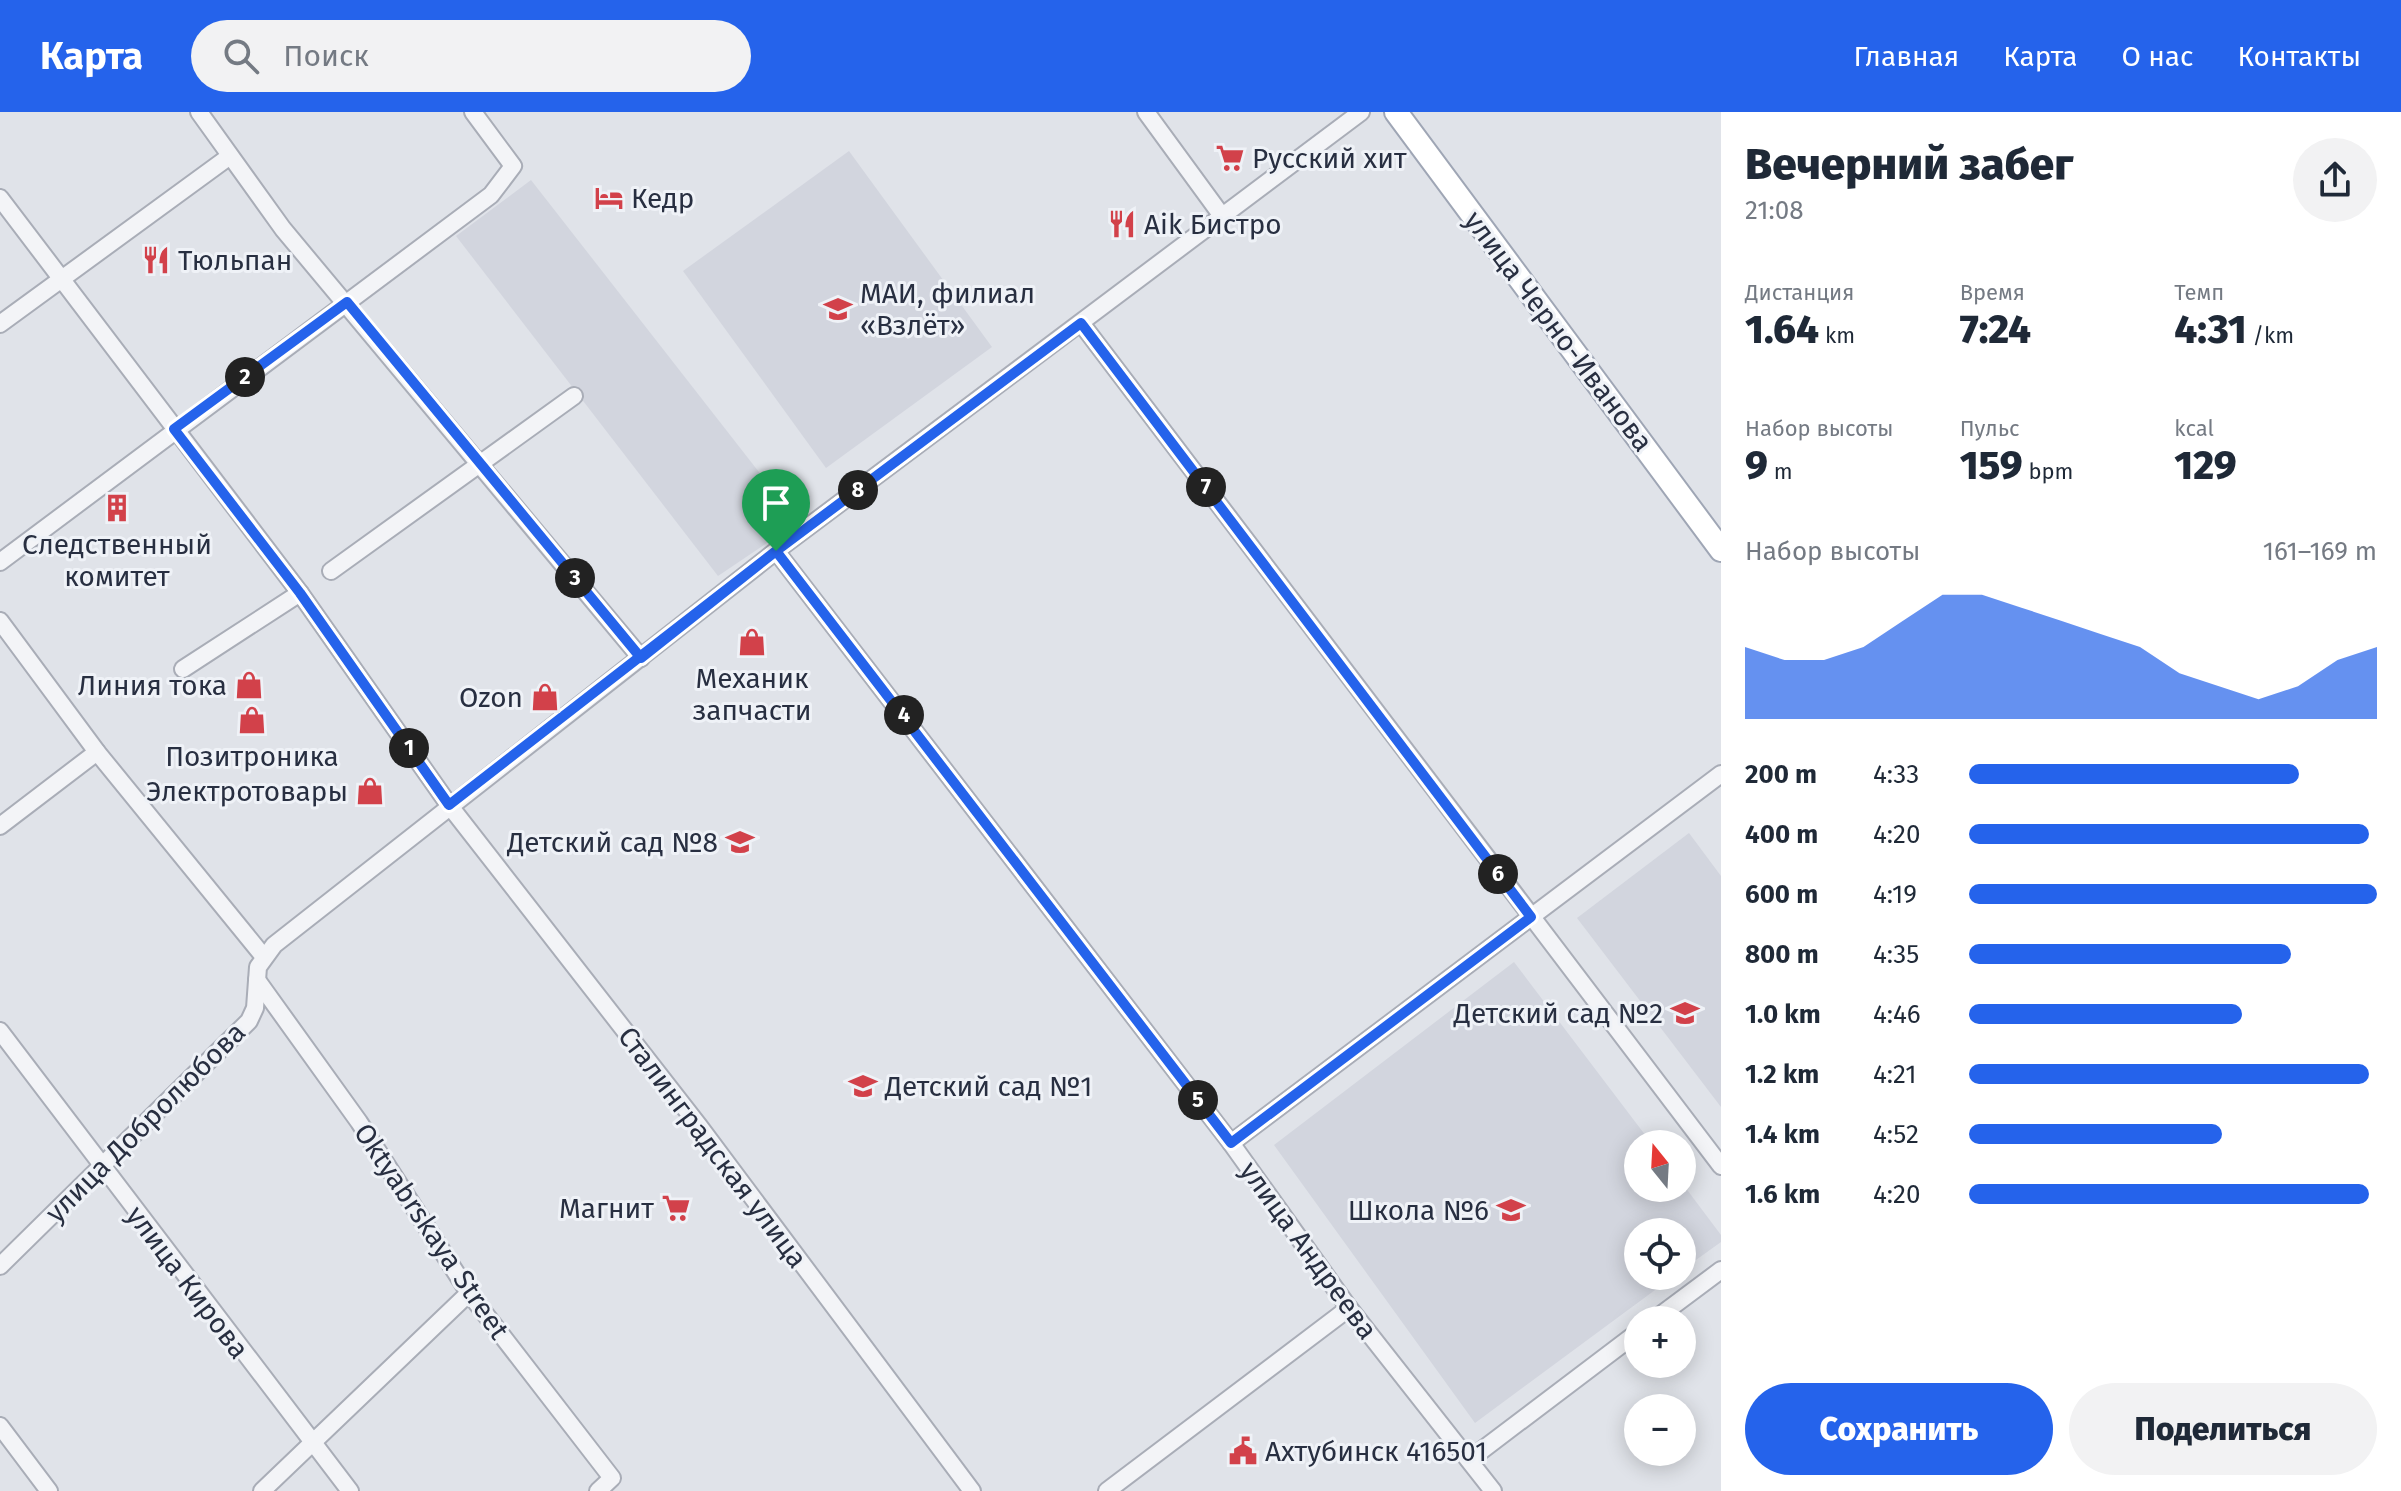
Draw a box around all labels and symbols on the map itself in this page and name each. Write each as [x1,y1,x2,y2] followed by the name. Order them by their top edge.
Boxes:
[1252,142,1407,175] place label: Русский хит
[1215,143,1245,173] supermarket icon: Русский хит
[631,182,694,215] place label: Кедр
[594,183,624,213] hotel icon: Кедр
[1457,205,1660,458] street label: улица Черно-Иванова
[1144,208,1282,241] place label: Aik Бистро
[1107,209,1137,239] restaurant icon: Aik Бистро
[178,244,292,277] place label: Тюльпан
[141,245,171,275] restaurant icon: Тюльпан
[860,277,1035,342] place label: МАИ, филиал «Взлёт»
[823,294,853,324] school or university icon: МАИ, филиал «Взлёт»
[225,357,265,397] pin: 2
[1186,467,1226,507] pin: 7
[742,469,810,551] pin
[838,470,878,510] pin: 8
[102,493,132,523] building icon: Следственный комитет
[22,528,212,593] place label: Следственный комитет
[555,558,595,598] pin: 3
[737,627,767,657] shop icon: Механик запчасти
[693,662,811,727] place label: Механик запчасти
[78,669,227,702] place label: Линия тока
[234,670,264,700] shop icon: Линия тока
[459,681,523,714] place label: Ozon
[530,682,560,712] shop icon: Ozon
[884,695,924,735] pin: 4
[237,705,267,735] shop icon: Позитроника
[389,728,429,768] pin: 1
[165,740,339,773] place label: Позитроника
[146,775,348,808] place label: Электротовары
[355,776,385,806] shop icon: Электротовары
[506,826,718,859] place label: Детский сад №8
[725,827,755,857] school or university icon: Детский сад №8
[1478,854,1518,894] pin: 6
[1453,997,1663,1030] place label: Детский сад №2
[1670,998,1700,1028] school or university icon: Детский сад №2
[38,1015,252,1229] street label: улица Добролюбова
[611,1020,814,1274] street label: Сталинградская улица
[884,1070,1092,1103] place label: Детский сад №1
[848,1071,878,1101] school or university icon: Детский сад №1
[1178,1080,1218,1120] pin: 5
[347,1117,517,1346] street label: Oktyabrskaya Street
[1624,1130,1696,1202] north arrow
[1233,1155,1384,1346] street label: улица Андреева
[559,1192,654,1225] place label: Магнит
[661,1193,691,1223] supermarket icon: Магнит
[1348,1194,1489,1227] place label: Школа №6
[1496,1195,1526,1225] school or university icon: Школа №6
[120,1200,256,1365] street label: улица Кирова
[1265,1435,1487,1468] place label: Ахтубинск 416501
[1228,1436,1258,1466] public building icon: Ахтубинск 416501

